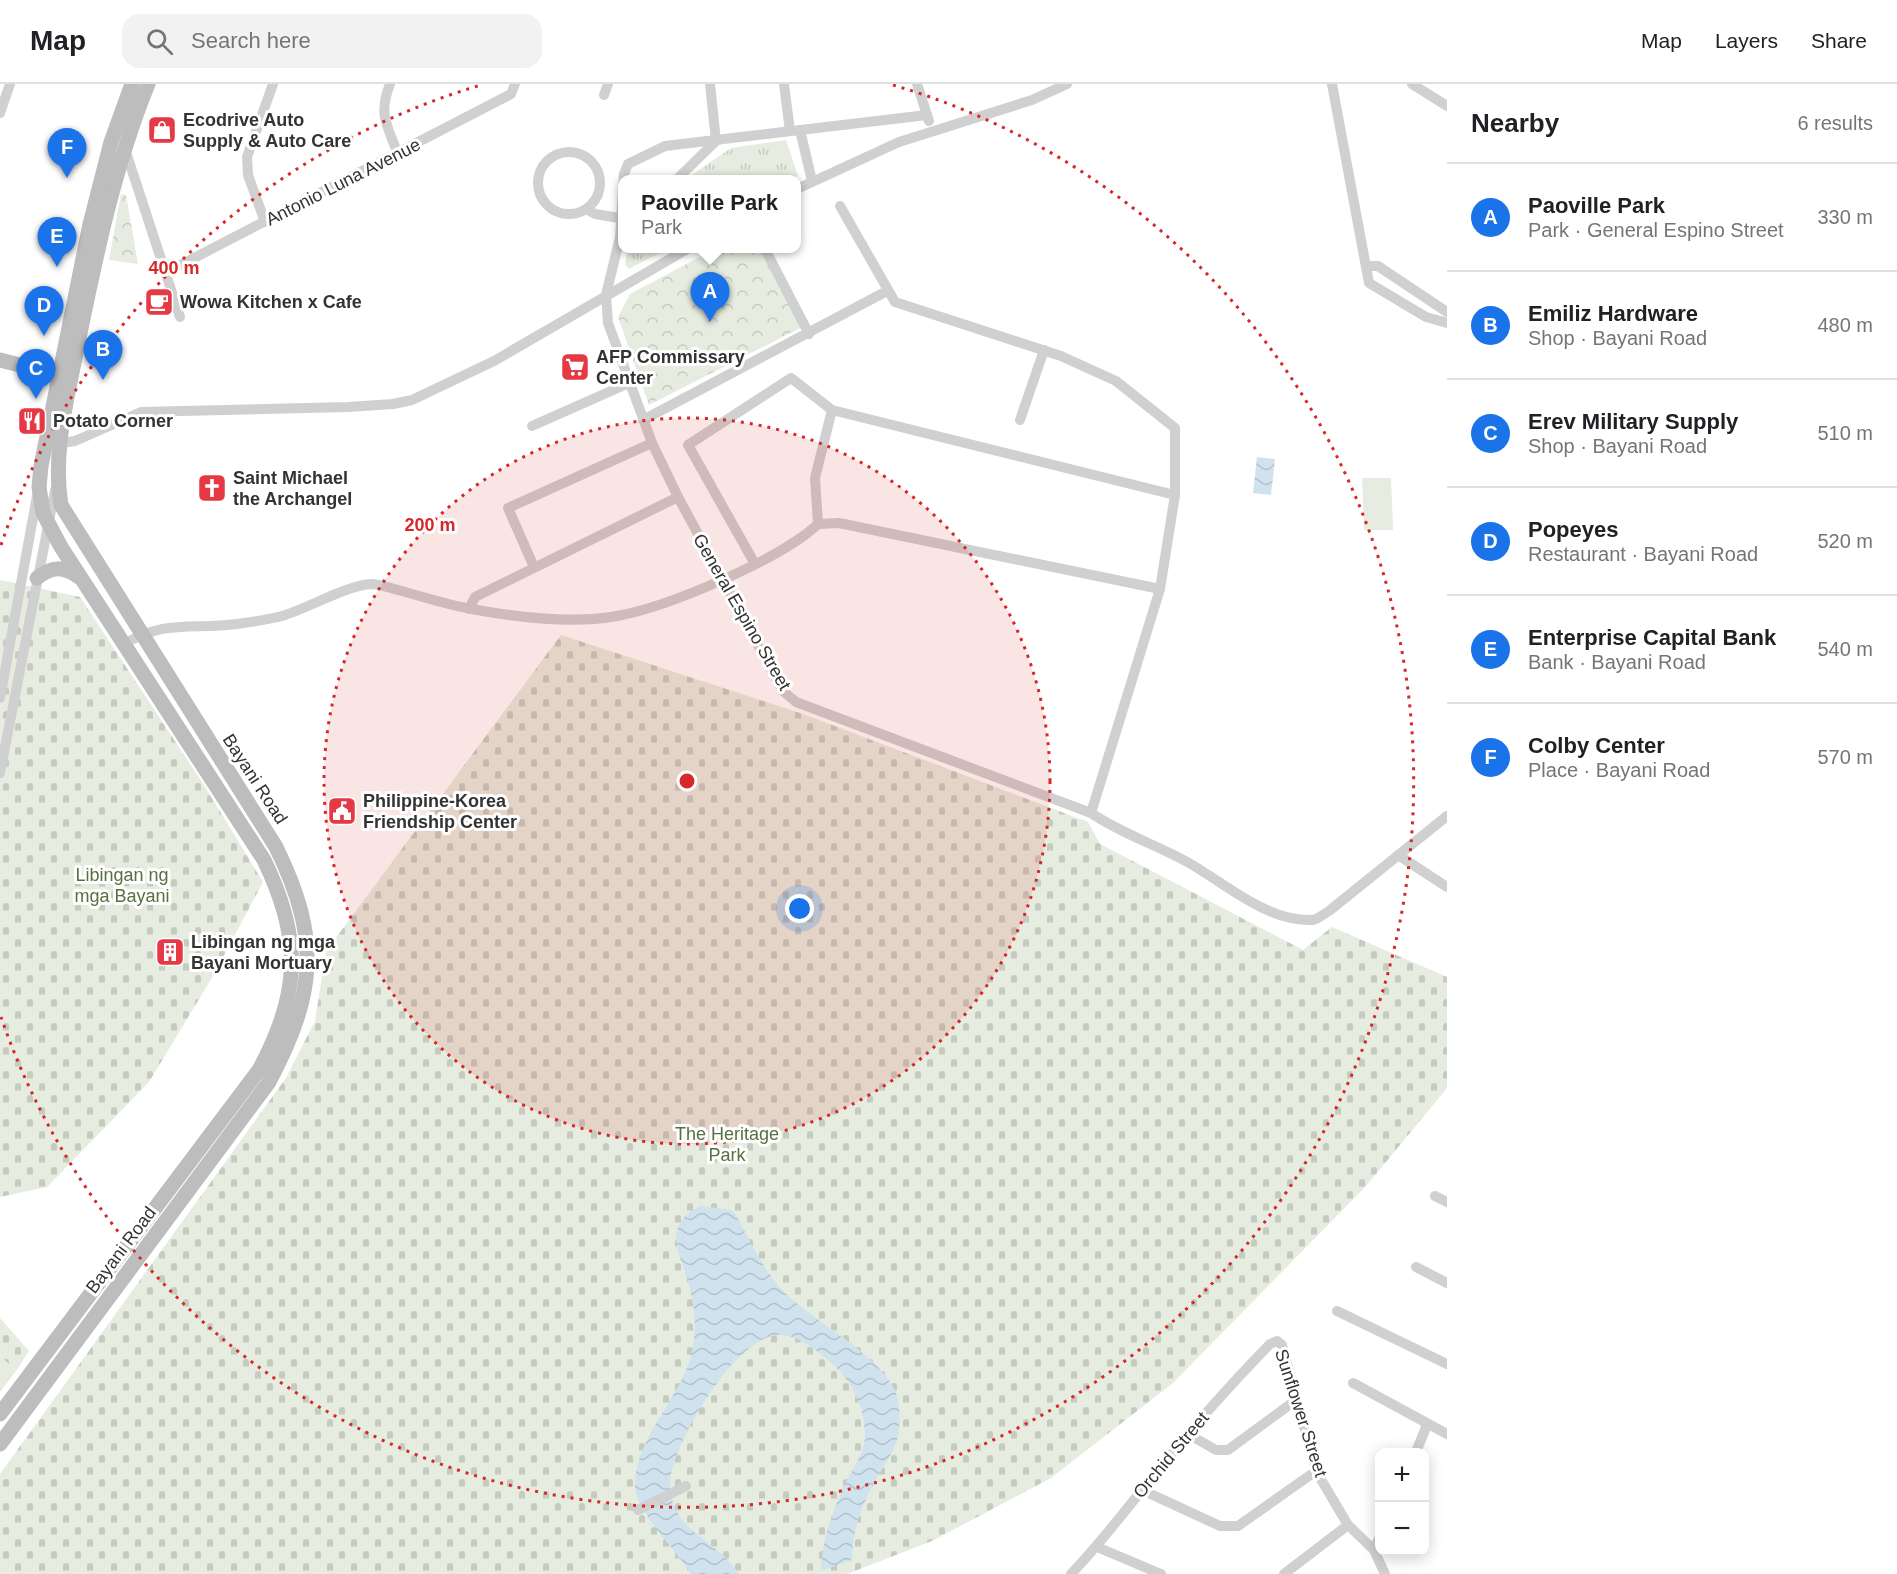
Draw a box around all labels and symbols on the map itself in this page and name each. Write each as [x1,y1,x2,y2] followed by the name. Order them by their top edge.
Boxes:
[183,110,351,151] place label: Ecodrive Auto Supply & Auto Care
[146,114,178,146] shop icon: Ecodrive Auto Supply & Auto Care
[48,128,86,178] pin: F
[262,134,424,230] street label: Antonio Luna Avenue
[38,218,76,267] pin: E
[148,258,200,278] text: 400 m
[690,272,730,322] pin: A
[24,286,63,336] pin: D
[143,286,175,318] cafe icon: Wowa Kitchen x Cafe
[180,292,362,312] place label: Wowa Kitchen x Cafe
[84,330,122,380] pin: B
[596,347,745,388] place label: AFP Commissary Center
[16,350,56,399] pin: C
[559,351,591,383] supermarket icon: AFP Commissary Center
[16,405,48,437] restaurant icon: Potato Corner
[53,411,173,431] place label: Potato Corner
[233,468,352,509] place label: Saint Michael the Archangel
[196,472,228,504] church icon: Saint Michael the Archangel
[404,515,456,535] text: 200 m
[689,530,795,694] street label: General Espino Street
[219,730,291,828] street label: Bayani Road
[677,771,697,791] centre of rings
[363,791,517,832] place label: Philippine-Korea Friendship Center
[326,795,358,827] public building icon: Philippine-Korea Friendship Center
[74,865,170,906] park label: Libingan ng mga Bayani
[785,894,814,923] your location
[191,932,336,973] place label: Libingan ng mga Bayani Mortuary
[154,936,186,968] building icon: Libingan ng mga Bayani Mortuary
[675,1124,779,1165] park label: The Heritage Park
[82,1203,160,1297] street label: Bayani Road
[1271,1347,1331,1479] street label: Sunflower Street
[1129,1408,1213,1502] street label: Orchid Street

